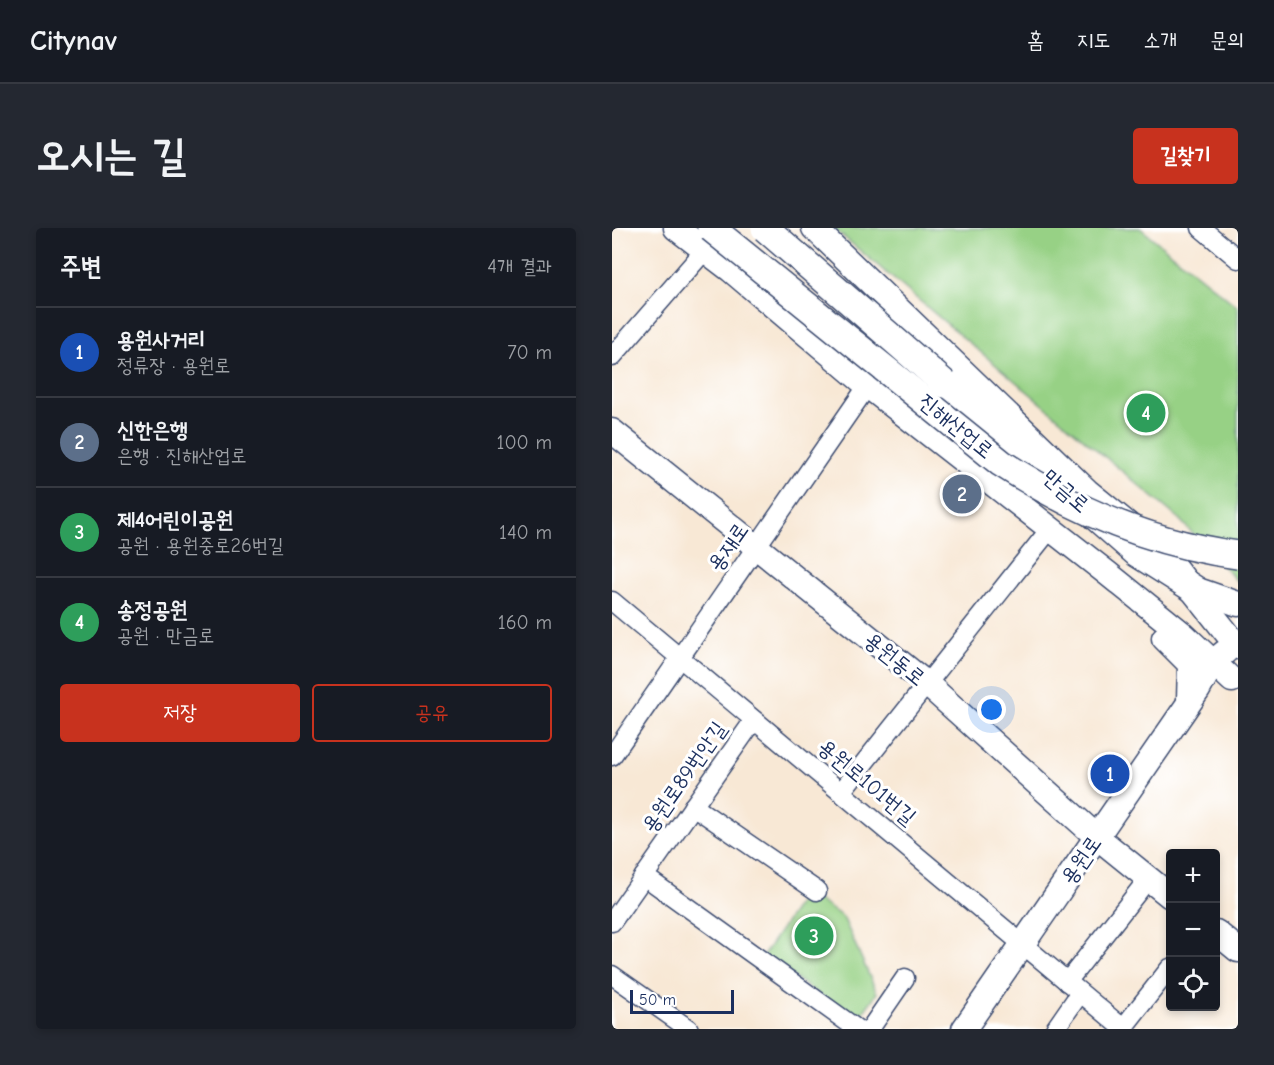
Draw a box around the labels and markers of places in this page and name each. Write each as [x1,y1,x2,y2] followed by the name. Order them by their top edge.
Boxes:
[1126,390,1166,435] pin: 4
[942,472,982,516] pin: 2
[1090,752,1130,796] pin: 1
[794,914,834,958] pin: 3

